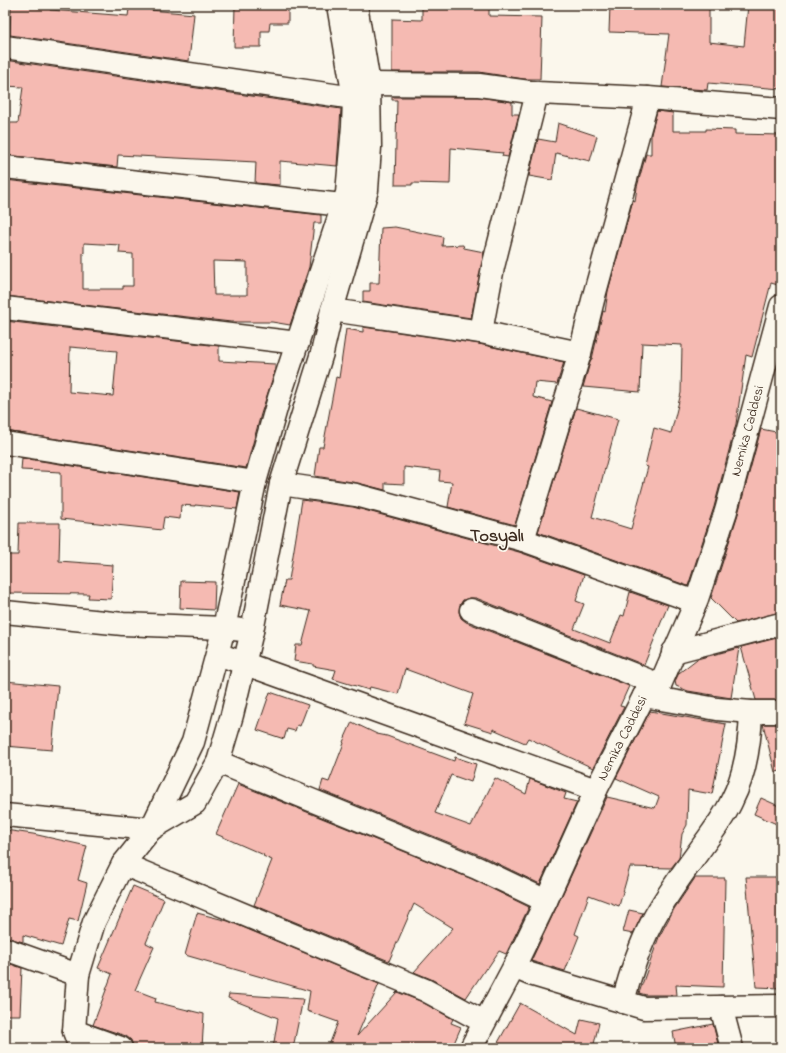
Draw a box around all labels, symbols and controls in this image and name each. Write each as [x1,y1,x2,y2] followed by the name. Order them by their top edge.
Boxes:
[725,383,770,479] street label: Nemika Caddesi
[470,524,524,551] district label: Tosyalı
[592,692,653,784] street label: Nemika Caddesi

